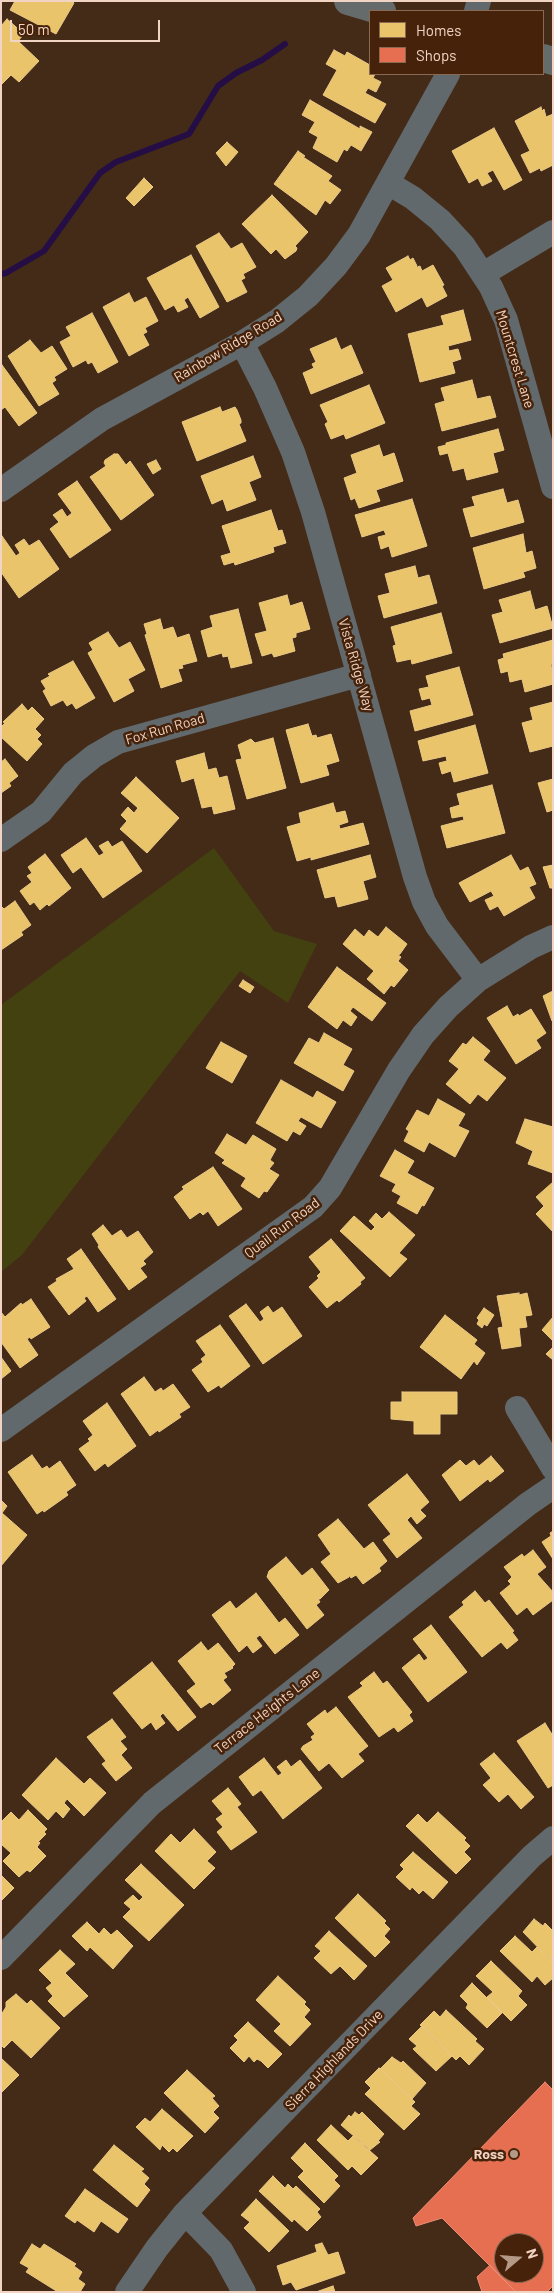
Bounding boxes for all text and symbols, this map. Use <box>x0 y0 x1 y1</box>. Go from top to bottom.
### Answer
scale bar <box>12 10 162 42</box>
legend <box>369 10 544 75</box>
text: 50 m <box>18 20 50 38</box>
text: Homes <box>416 21 461 39</box>
text: Shops <box>416 46 456 64</box>
street label: Rainbow Ridge Road <box>171 308 285 386</box>
street label: Mountcrest Lane <box>492 308 538 410</box>
street label: Vista Ridge Way <box>335 616 377 714</box>
street label: Fox Run Road <box>123 710 207 748</box>
street label: Quail Run Road <box>241 1194 323 1262</box>
street label: Terrace Heights Lane <box>211 1665 323 1757</box>
street label: Sierra Highlands Drive <box>282 2006 386 2114</box>
place label: Ross <box>474 2146 504 2162</box>
marker: Ross <box>508 2148 520 2160</box>
north arrow <box>494 2233 544 2283</box>
text: N <box>523 2246 542 2261</box>

